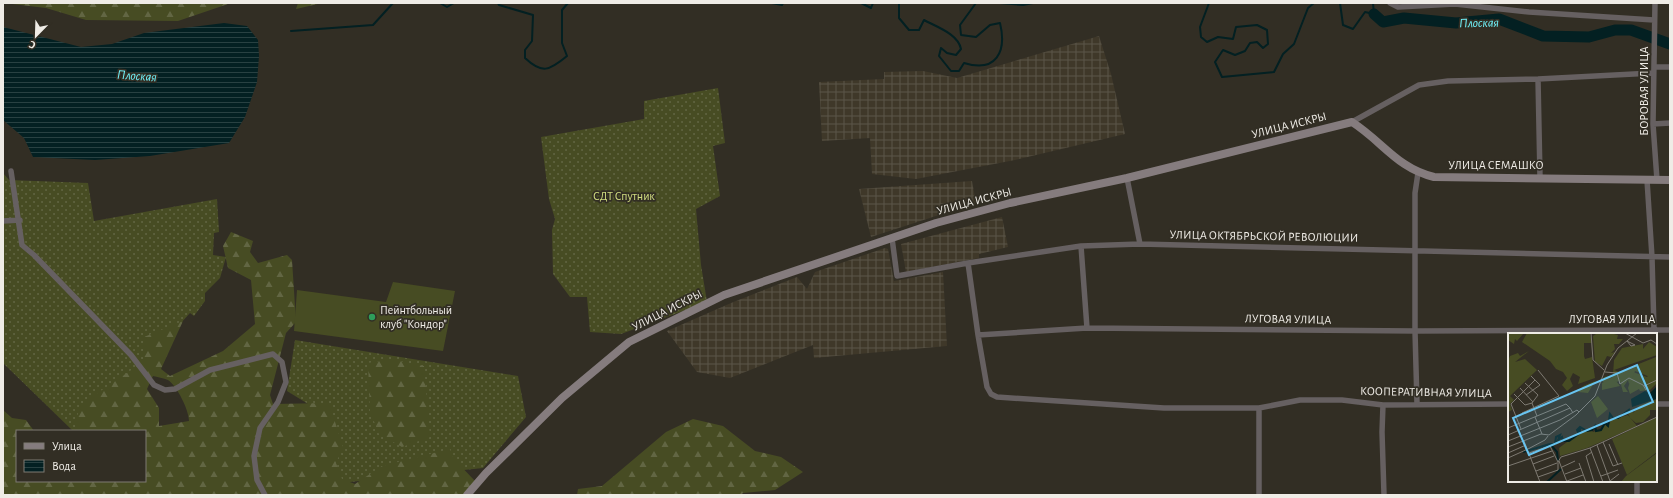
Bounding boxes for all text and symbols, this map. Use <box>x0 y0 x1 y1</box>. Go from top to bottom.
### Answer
north arrow <box>16 16 56 56</box>
water label: Плоская <box>1459 17 1499 30</box>
text: С <box>27 38 37 51</box>
street label: БОРОВАЯ УЛИЦА <box>1638 46 1650 136</box>
water label: Плоская <box>117 69 157 84</box>
street label: УЛИЦА ИСКРЫ <box>1250 110 1328 140</box>
street label: УЛИЦА СЕМАШКО <box>1448 159 1544 171</box>
street label: УЛИЦА ИСКРЫ <box>935 185 1013 217</box>
park label: СДТ Спутник <box>593 190 655 203</box>
street label: УЛИЦА ОКТЯБРЬСКОЙ РЕВОЛЮЦИИ <box>1169 227 1359 244</box>
street label: УЛИЦА ИСКРЫ <box>630 287 704 333</box>
place label: Пейнтбольный клуб "Кондор" <box>380 304 452 331</box>
marker: Пейнтбольный клуб "Кондор" <box>367 312 377 322</box>
street label: ЛУГОВАЯ УЛИЦА <box>1245 312 1331 326</box>
street label: ЛУГОВАЯ УЛИЦА <box>1569 313 1655 325</box>
inset map <box>1508 333 1657 482</box>
street label: КООПЕРАТИВНАЯ УЛИЦА <box>1360 385 1492 399</box>
legend <box>16 430 146 482</box>
text: Улица <box>52 440 82 452</box>
text: Вода <box>52 460 76 472</box>

